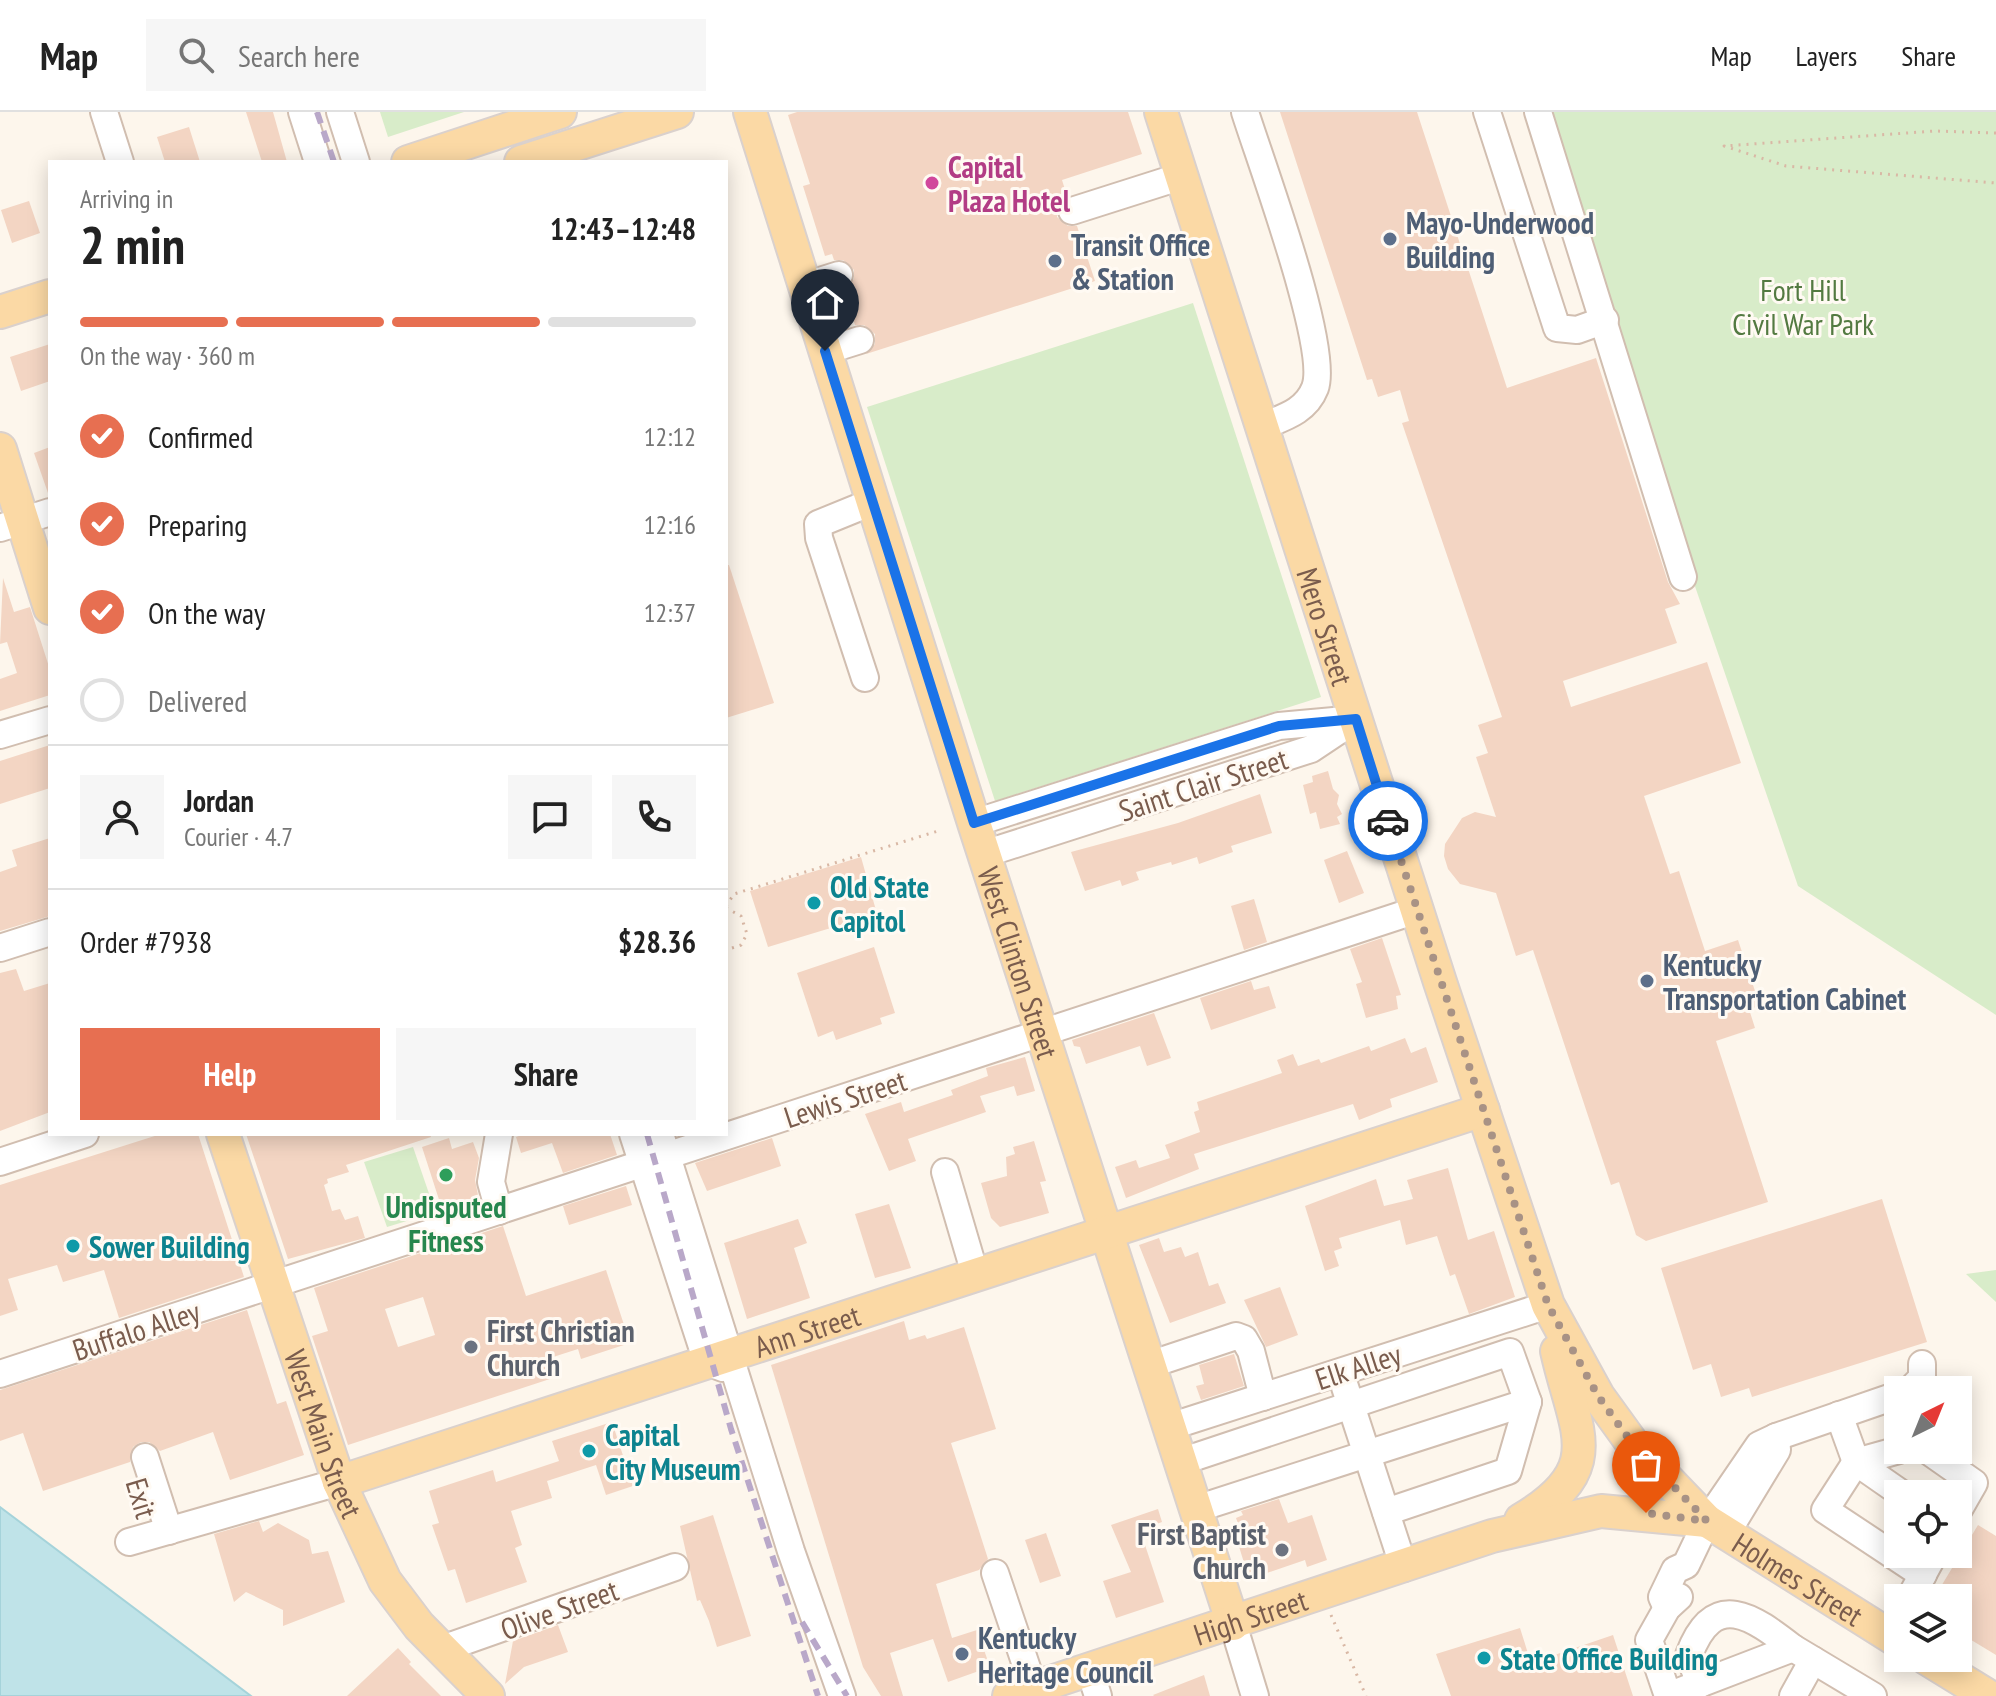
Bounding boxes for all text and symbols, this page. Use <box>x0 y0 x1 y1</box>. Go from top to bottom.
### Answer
search box <box>146 19 706 91</box>
text: Map <box>40 31 98 80</box>
icon: search <box>174 33 218 77</box>
text: Search here <box>238 36 360 75</box>
text: Map <box>1710 37 1752 74</box>
text: Layers <box>1796 37 1857 74</box>
text: Share <box>1901 37 1956 74</box>
place label: Capital Plaza Hotel <box>948 147 1071 220</box>
marker: Capital Plaza Hotel <box>923 174 941 192</box>
text: Arriving in <box>80 182 173 215</box>
place label: Mayo-Underwood Building <box>1406 203 1594 276</box>
text: 12:43–12:48 <box>550 209 696 248</box>
text: 2 min <box>80 211 185 278</box>
place label: Transit Office & Station <box>1071 225 1210 298</box>
marker: Mayo-Underwood Building <box>1381 230 1399 248</box>
marker: Transit Office & Station <box>1046 252 1064 270</box>
pin <box>791 269 859 351</box>
park label: Fort Hill Civil War Park <box>1732 270 1874 343</box>
icon: home <box>803 281 847 325</box>
text: On the way · 360 m <box>80 339 255 372</box>
icon: check <box>80 414 124 458</box>
text: Confirmed <box>148 417 253 456</box>
text: 12:12 <box>644 420 696 453</box>
icon: check <box>80 502 124 546</box>
text: Preparing <box>148 505 247 544</box>
text: 12:16 <box>644 508 696 541</box>
street label: Mero Street <box>1289 563 1363 691</box>
icon: check <box>80 590 124 634</box>
text: On the way <box>148 593 265 632</box>
text: 12:37 <box>644 596 696 629</box>
text: Delivered <box>148 681 247 720</box>
street label: Saint Clair Street <box>1114 738 1293 830</box>
button: person <box>80 775 164 859</box>
button: chat <box>508 775 592 859</box>
button: phone <box>612 775 696 859</box>
text: Jordan <box>184 781 254 820</box>
courier <box>1348 781 1428 861</box>
icon: car <box>1366 799 1410 843</box>
text: Courier · 4.7 <box>184 820 293 853</box>
street label: West Clinton Street <box>970 862 1069 1064</box>
place label: Old State Capitol <box>830 867 929 940</box>
marker: Old State Capitol <box>805 894 823 912</box>
text: Order #7938 <box>80 922 212 961</box>
text: $28.36 <box>618 922 696 961</box>
place label: Kentucky Transportation Cabinet <box>1663 945 1907 1018</box>
marker: Kentucky Transportation Cabinet <box>1638 972 1656 990</box>
button: Help <box>80 1028 380 1120</box>
button: Share <box>396 1028 696 1120</box>
street label: Lewis Street <box>779 1060 912 1136</box>
marker: Undisputed Fitness <box>437 1166 455 1184</box>
place label: Undisputed Fitness <box>385 1187 507 1260</box>
place label: Sower Building <box>89 1227 250 1266</box>
marker: Sower Building <box>64 1237 82 1255</box>
street label: Buffalo Alley <box>67 1291 205 1369</box>
street label: Ann Street <box>749 1294 865 1365</box>
place label: First Christian Church <box>487 1311 635 1384</box>
street label: Elk Alley <box>1310 1334 1406 1398</box>
marker: First Christian Church <box>462 1338 480 1356</box>
street label: West Main Street <box>277 1344 373 1524</box>
north arrow <box>1884 1376 1972 1464</box>
map controls <box>1884 1376 1972 1672</box>
place label: Capital City Museum <box>605 1415 741 1488</box>
pin <box>1612 1431 1680 1513</box>
marker: Capital City Museum <box>580 1442 598 1460</box>
icon: bag <box>1624 1443 1668 1487</box>
street label: Exit <box>118 1473 167 1524</box>
button: locate <box>1884 1480 1972 1568</box>
place label: First Baptist Church <box>1137 1514 1266 1587</box>
street label: Holmes Street <box>1726 1523 1871 1634</box>
marker: First Baptist Church <box>1273 1541 1291 1559</box>
street label: Olive Street <box>495 1569 624 1648</box>
street label: High Street <box>1188 1579 1313 1653</box>
button: layers <box>1884 1584 1972 1672</box>
place label: Kentucky Heritage Council <box>978 1618 1154 1691</box>
place label: State Office Building <box>1500 1639 1718 1678</box>
marker: Kentucky Heritage Council <box>953 1645 971 1663</box>
marker: State Office Building <box>1475 1649 1493 1667</box>

